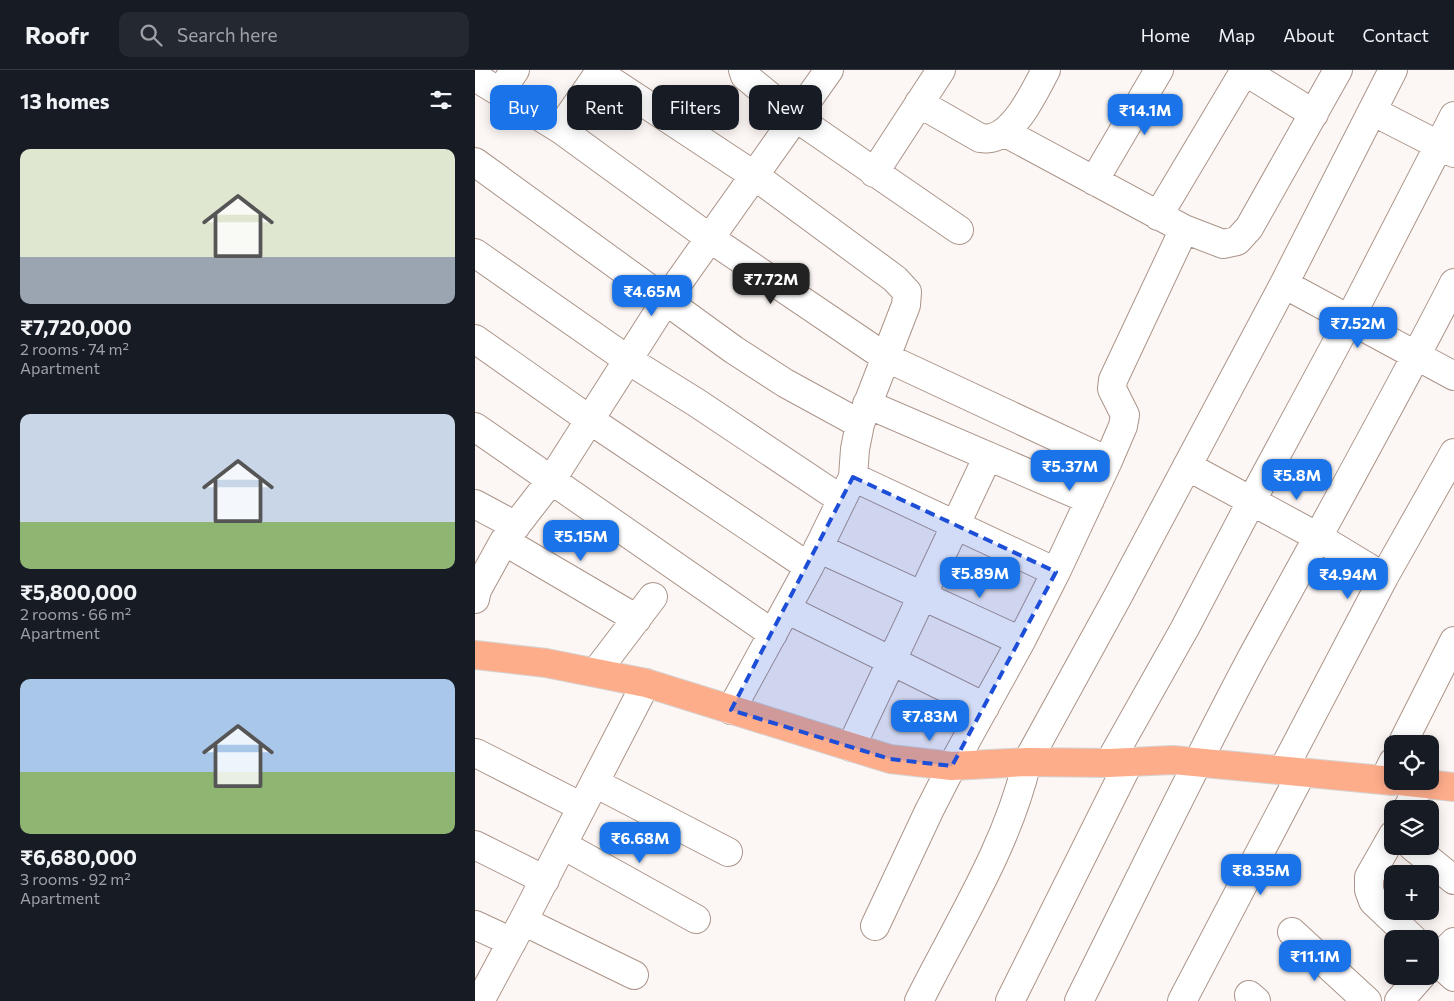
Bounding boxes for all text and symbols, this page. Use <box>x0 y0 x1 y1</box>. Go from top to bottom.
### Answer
search box <box>119 12 469 57</box>
text: Roofr <box>25 20 89 49</box>
icon: search <box>137 21 165 49</box>
text: Search here <box>177 23 278 46</box>
text: Home <box>1141 24 1190 46</box>
text: Map <box>1218 24 1255 46</box>
text: About <box>1283 24 1335 46</box>
text: Contact <box>1363 24 1429 46</box>
chip: Buy <box>490 85 557 130</box>
chip: Rent <box>567 85 642 130</box>
chip: Filters <box>652 85 739 130</box>
chip: New <box>749 85 822 130</box>
icon: filters <box>427 86 455 114</box>
text: 13 homes <box>20 88 110 113</box>
pin: ₹14.1M <box>1104 93 1186 136</box>
text: ₹14.1M <box>1119 100 1171 119</box>
icon: home <box>193 181 283 271</box>
pin: ₹7.72M <box>730 262 812 305</box>
text: ₹7.72M <box>744 269 798 288</box>
pin: ₹4.65M <box>611 274 693 317</box>
text: ₹4.65M <box>623 281 681 300</box>
pin: ₹7.52M <box>1317 306 1399 349</box>
text: ₹7.52M <box>1330 313 1386 332</box>
text: ₹7,720,000 <box>20 314 132 339</box>
text: 2 rooms · 74 m² <box>20 339 129 358</box>
text: Apartment <box>20 358 100 377</box>
icon: home <box>193 446 283 536</box>
pin: ₹5.37M <box>1029 450 1111 492</box>
text: ₹5.37M <box>1042 456 1098 475</box>
pin: ₹5.8M <box>1262 458 1332 501</box>
text: ₹5.8M <box>1273 465 1321 484</box>
pin: ₹5.15M <box>540 520 622 562</box>
text: ₹5.15M <box>554 526 608 545</box>
pin: ₹5.89M <box>939 556 1021 599</box>
pin: ₹4.94M <box>1307 558 1389 600</box>
text: ₹5.89M <box>951 563 1009 582</box>
text: ₹4.94M <box>1319 564 1377 583</box>
text: ₹5,800,000 <box>20 579 137 604</box>
text: 2 rooms · 66 m² <box>20 604 131 623</box>
text: Apartment <box>20 623 100 642</box>
pin: ₹7.83M <box>889 700 971 742</box>
text: ₹7.83M <box>902 706 958 725</box>
icon: home <box>193 711 283 801</box>
map controls <box>1384 735 1439 985</box>
button: locate <box>1384 735 1439 790</box>
button: layers <box>1384 800 1439 855</box>
pin: ₹6.68M <box>599 822 681 864</box>
text: ₹6.68M <box>611 828 669 847</box>
text: ₹6,680,000 <box>20 844 137 869</box>
pin: ₹8.35M <box>1220 854 1302 896</box>
text: ₹8.35M <box>1232 860 1290 879</box>
button: + <box>1384 865 1439 920</box>
text: 3 rooms · 92 m² <box>20 869 131 888</box>
text: Apartment <box>20 888 100 907</box>
button: − <box>1384 930 1439 985</box>
pin: ₹11.1M <box>1274 940 1356 982</box>
text: ₹11.1M <box>1290 946 1340 965</box>

